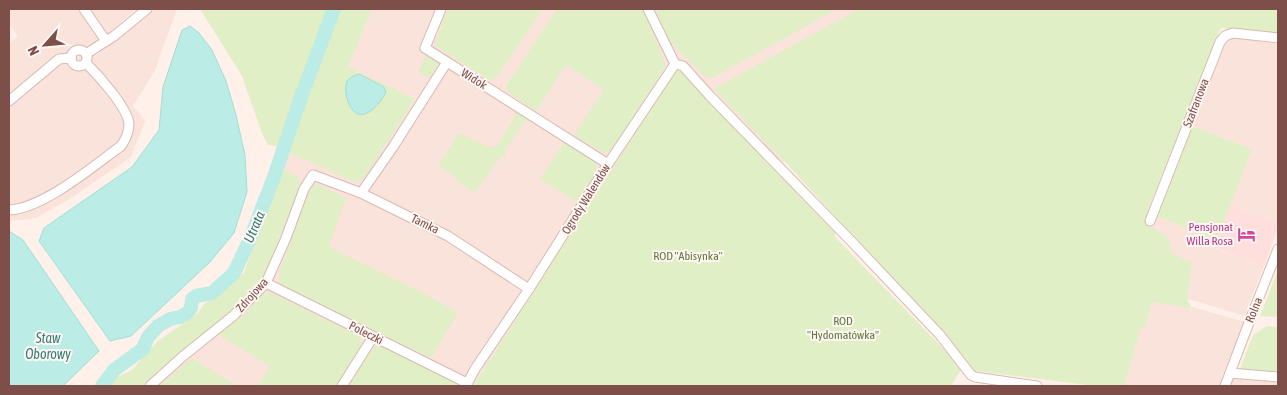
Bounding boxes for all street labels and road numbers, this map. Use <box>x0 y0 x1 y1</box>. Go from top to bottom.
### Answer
street label: Widok <box>458 66 490 93</box>
street label: Szafranowa <box>1180 77 1212 129</box>
street label: Ogrody Walendów <box>559 161 613 237</box>
street label: Tamka <box>409 211 441 237</box>
street label: Zdrojowa <box>233 275 271 315</box>
street label: Rolna <box>1243 295 1265 325</box>
street label: Poleczki <box>347 319 385 347</box>

